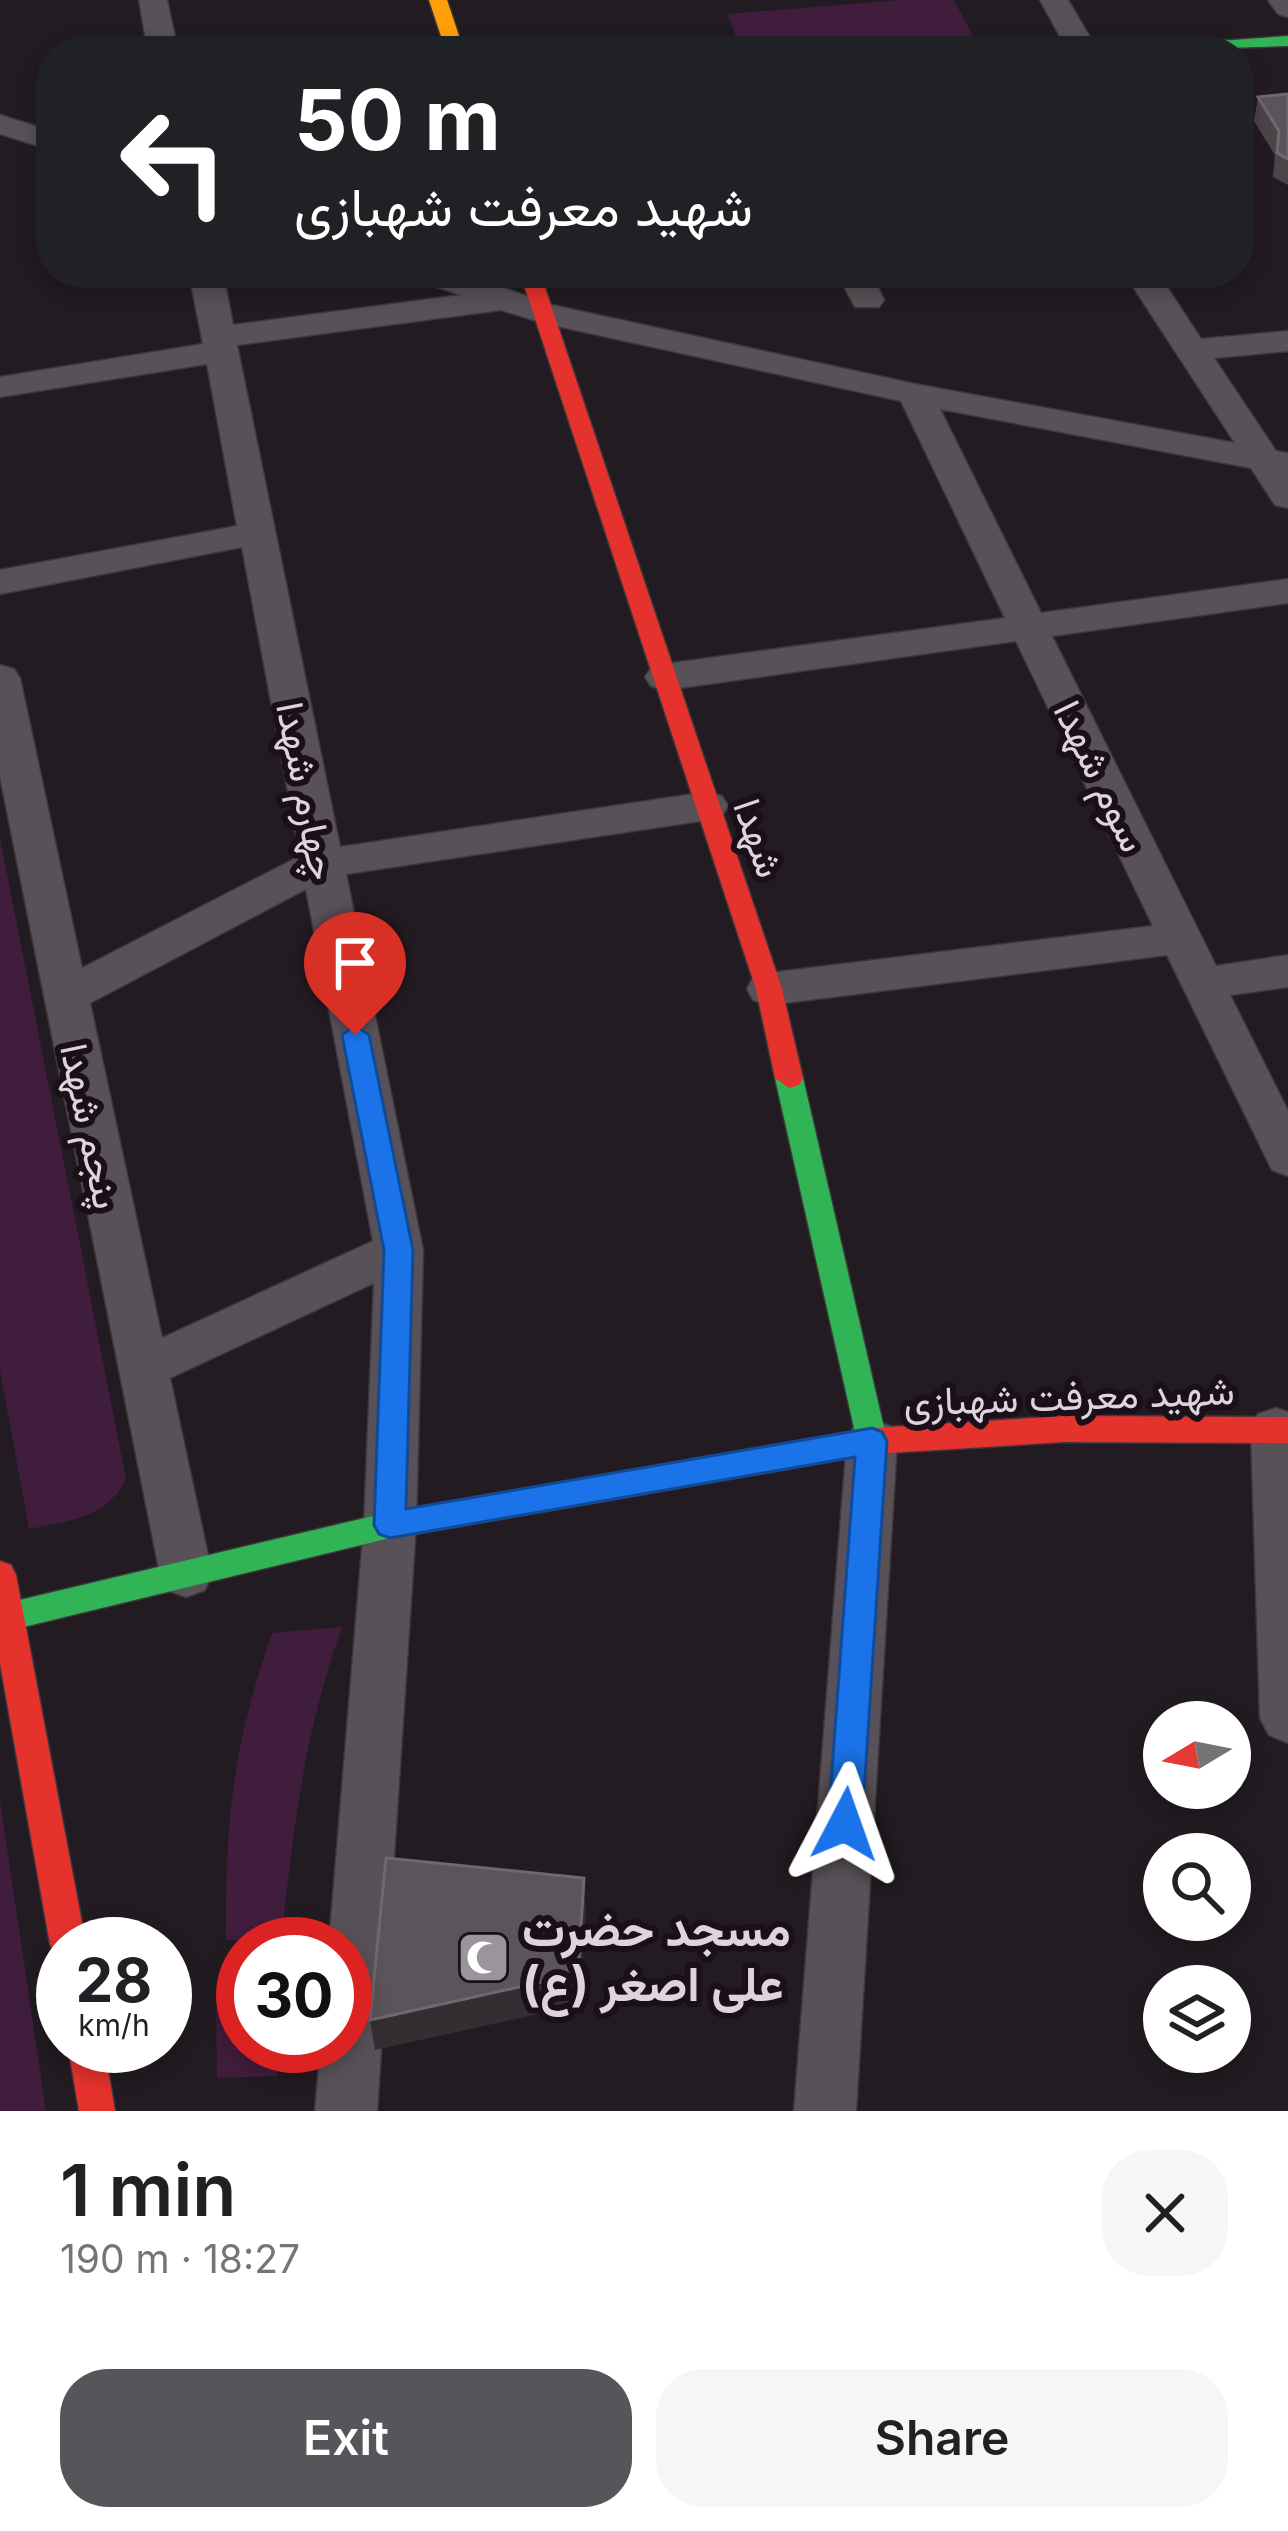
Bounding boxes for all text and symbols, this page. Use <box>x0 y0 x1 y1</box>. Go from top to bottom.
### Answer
text: 50 m <box>294 69 501 170</box>
icon: left <box>96 84 252 240</box>
text: شهید معرفت شهبازی <box>294 174 753 239</box>
street label: سوم شهدا <box>1042 693 1158 860</box>
street label: چهارم شهدا <box>263 698 348 885</box>
street label: شهدا <box>722 792 795 884</box>
pin <box>304 912 406 1035</box>
icon: arrive <box>322 930 388 996</box>
street label: پنجم شهدا <box>47 1039 132 1214</box>
street label: شهید معرفت شهبازی <box>903 1366 1235 1427</box>
north arrow <box>1143 1701 1251 1809</box>
map controls <box>1143 1701 1251 2073</box>
position arrow <box>782 1761 908 1887</box>
button: search <box>1143 1833 1251 1941</box>
place label: مسجد حضرت علی اصغر (ع) <box>522 1899 791 2017</box>
speed limit sign: 30 <box>216 1917 372 2073</box>
mosque icon: مسجد حضرت علی اصغر (ع) <box>455 1929 511 1985</box>
text: 28 <box>76 1944 152 2016</box>
button: layers <box>1143 1965 1251 2073</box>
text: km/h <box>78 2007 150 2043</box>
text: 1 min <box>60 2146 236 2233</box>
button: close <box>1102 2150 1228 2276</box>
text: 190 m · 18:27 <box>60 2235 300 2282</box>
button: Exit <box>60 2369 632 2507</box>
button: Share <box>656 2369 1228 2507</box>

